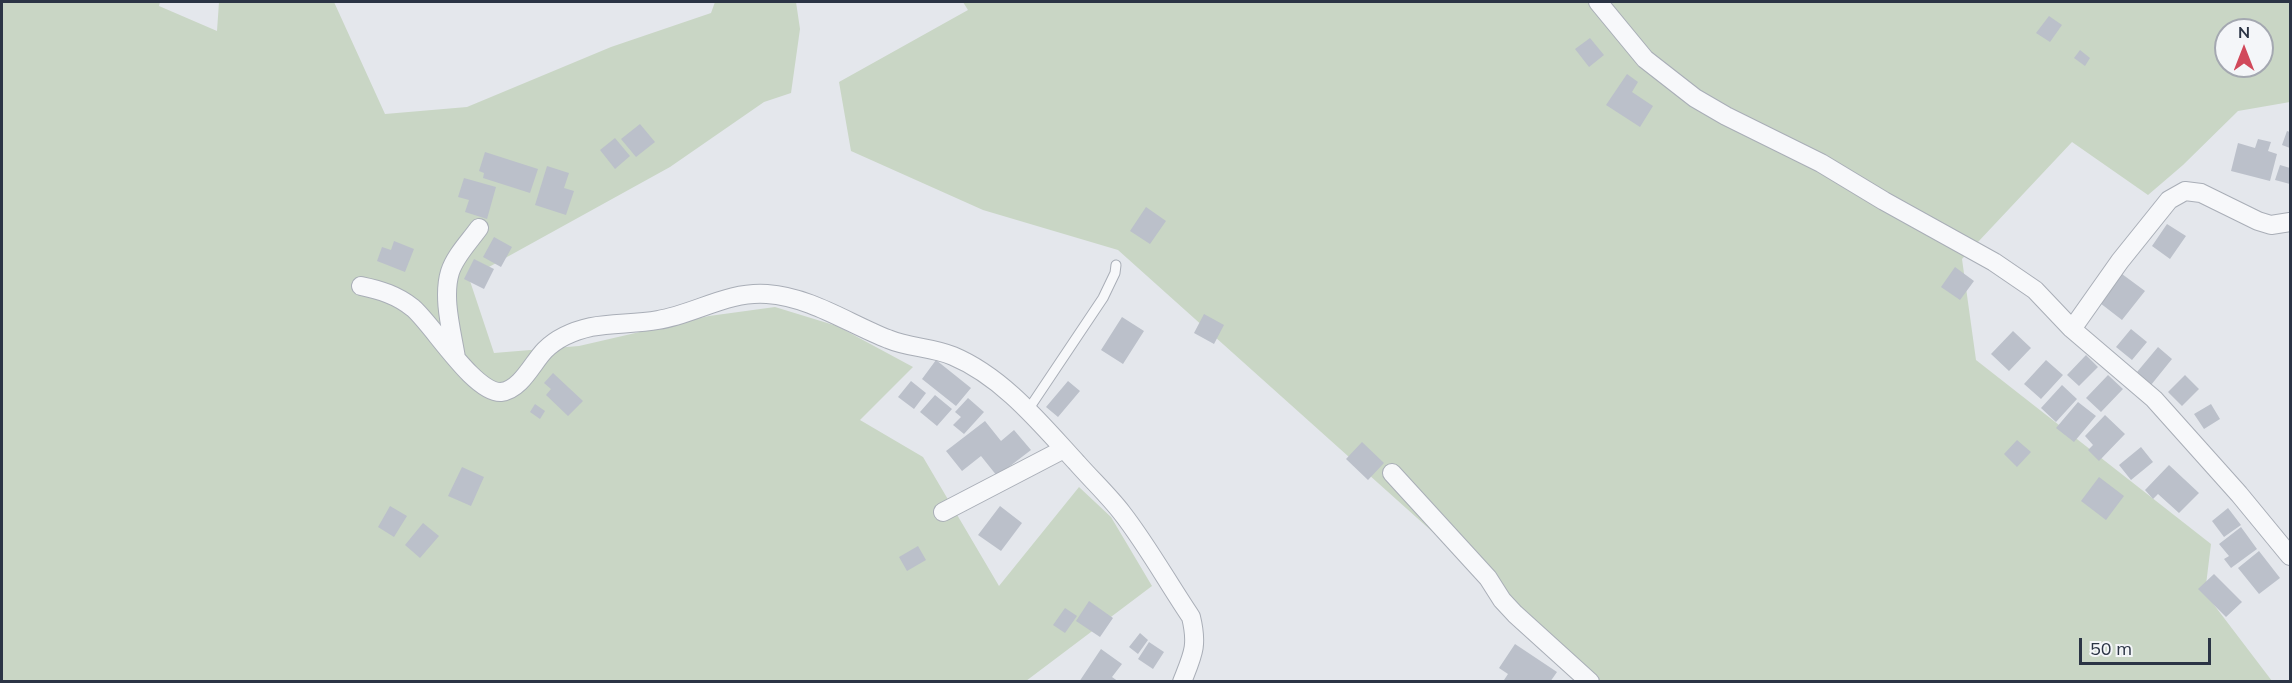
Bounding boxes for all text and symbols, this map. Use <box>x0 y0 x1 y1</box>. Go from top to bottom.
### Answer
north arrow <box>2214 18 2274 78</box>
text: N <box>2238 22 2250 42</box>
scale bar <box>2082 626 2214 664</box>
text: 50 m <box>2090 637 2132 660</box>

